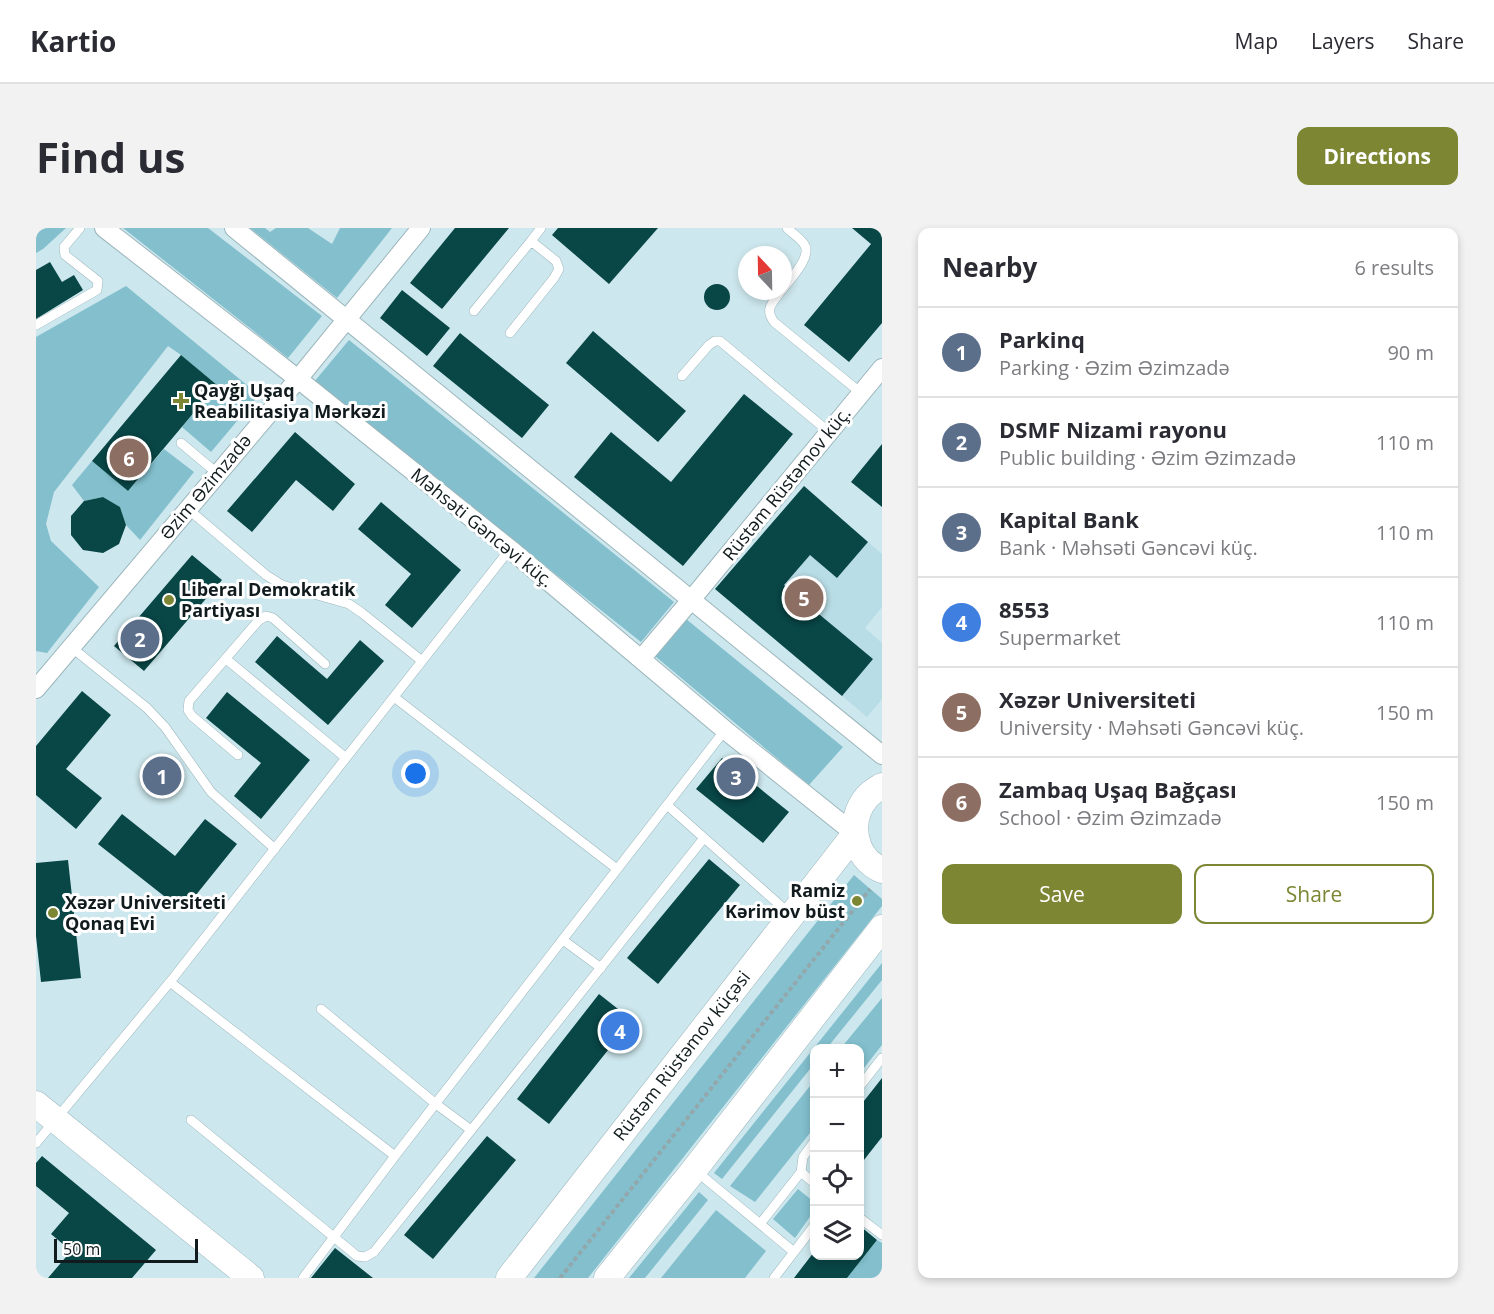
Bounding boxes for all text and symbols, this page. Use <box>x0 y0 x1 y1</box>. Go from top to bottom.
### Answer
text: Kartio <box>30 22 116 60</box>
text: Map <box>1235 27 1278 55</box>
text: Layers <box>1311 27 1375 55</box>
text: Share <box>1408 27 1464 55</box>
button: Directions <box>1297 127 1458 185</box>
text: Find us <box>36 128 185 185</box>
north arrow <box>738 246 792 300</box>
text: Nearby <box>942 249 1037 285</box>
text: 6 results <box>1354 254 1434 281</box>
text: Parkinq <box>999 324 1085 354</box>
text: 1 <box>956 339 967 366</box>
text: 90 m <box>1387 339 1434 366</box>
text: Parking · Əzim Əzimzadə <box>999 354 1230 381</box>
place label: Qayğı Uşaq Reabilitasiya Mərkəzi <box>194 378 386 423</box>
marker: Qayğı Uşaq Reabilitasiya Mərkəzi <box>172 392 190 410</box>
street label: Rüstəm Rüstəmov küç. <box>717 402 856 565</box>
text: DSMF Nizami rayonu <box>999 414 1227 444</box>
street label: Əzim Əzimzadə <box>154 429 256 544</box>
text: 2 <box>956 429 967 456</box>
text: 110 m <box>1376 429 1434 456</box>
pin: 6 <box>110 436 148 480</box>
text: Public building · Əzim Əzimzadə <box>999 444 1296 471</box>
street label: Məhsəti Gəncəvi küç. <box>406 462 559 592</box>
text: Kapital Bank <box>999 504 1139 534</box>
text: 3 <box>956 519 967 546</box>
text: 110 m <box>1376 519 1434 546</box>
text: Bank · Məhsəti Gəncəvi küç. <box>999 534 1258 561</box>
pin: 5 <box>784 576 824 620</box>
place label: Liberal Demokratik Partiyası <box>181 577 356 622</box>
marker: Liberal Demokratik Partiyası <box>162 593 176 607</box>
text: 8553 <box>999 594 1049 624</box>
text: 4 <box>956 609 967 636</box>
text: 110 m <box>1376 609 1434 636</box>
pin: 2 <box>120 616 160 662</box>
text: Supermarket <box>999 624 1121 651</box>
text: Xəzər Universiteti <box>999 684 1196 714</box>
text: 5 <box>956 699 967 726</box>
text: 150 m <box>1376 699 1434 726</box>
text: University · Məhsəti Gəncəvi küç. <box>999 714 1304 741</box>
pin: 1 <box>142 754 182 798</box>
pin: 3 <box>716 754 756 800</box>
your location <box>401 759 430 788</box>
text: Zambaq Uşaq Bağçası <box>999 774 1237 804</box>
text: 6 <box>956 789 967 816</box>
text: 150 m <box>1376 789 1434 816</box>
text: School · Əzim Əzimzadə <box>999 804 1222 831</box>
button: Save <box>942 864 1182 924</box>
button: Share <box>1194 864 1434 924</box>
place label: Ramiz Kərimov büst <box>725 878 845 923</box>
place label: Xəzər Universiteti Qonaq Evi <box>65 890 226 935</box>
marker: Ramiz Kərimov büst <box>850 894 864 908</box>
marker: Xəzər Universiteti Qonaq Evi <box>46 906 60 920</box>
street label: Rüstəm Rüstəmov küçəsi <box>607 966 755 1145</box>
pin: 4 <box>600 1008 640 1054</box>
map controls <box>810 1044 864 1260</box>
button: + <box>810 1044 864 1098</box>
button: − <box>810 1098 864 1152</box>
button: locate <box>810 1152 864 1206</box>
button: layers <box>810 1206 864 1260</box>
scale bar <box>54 1236 198 1264</box>
text: 50 m <box>63 1238 100 1260</box>

